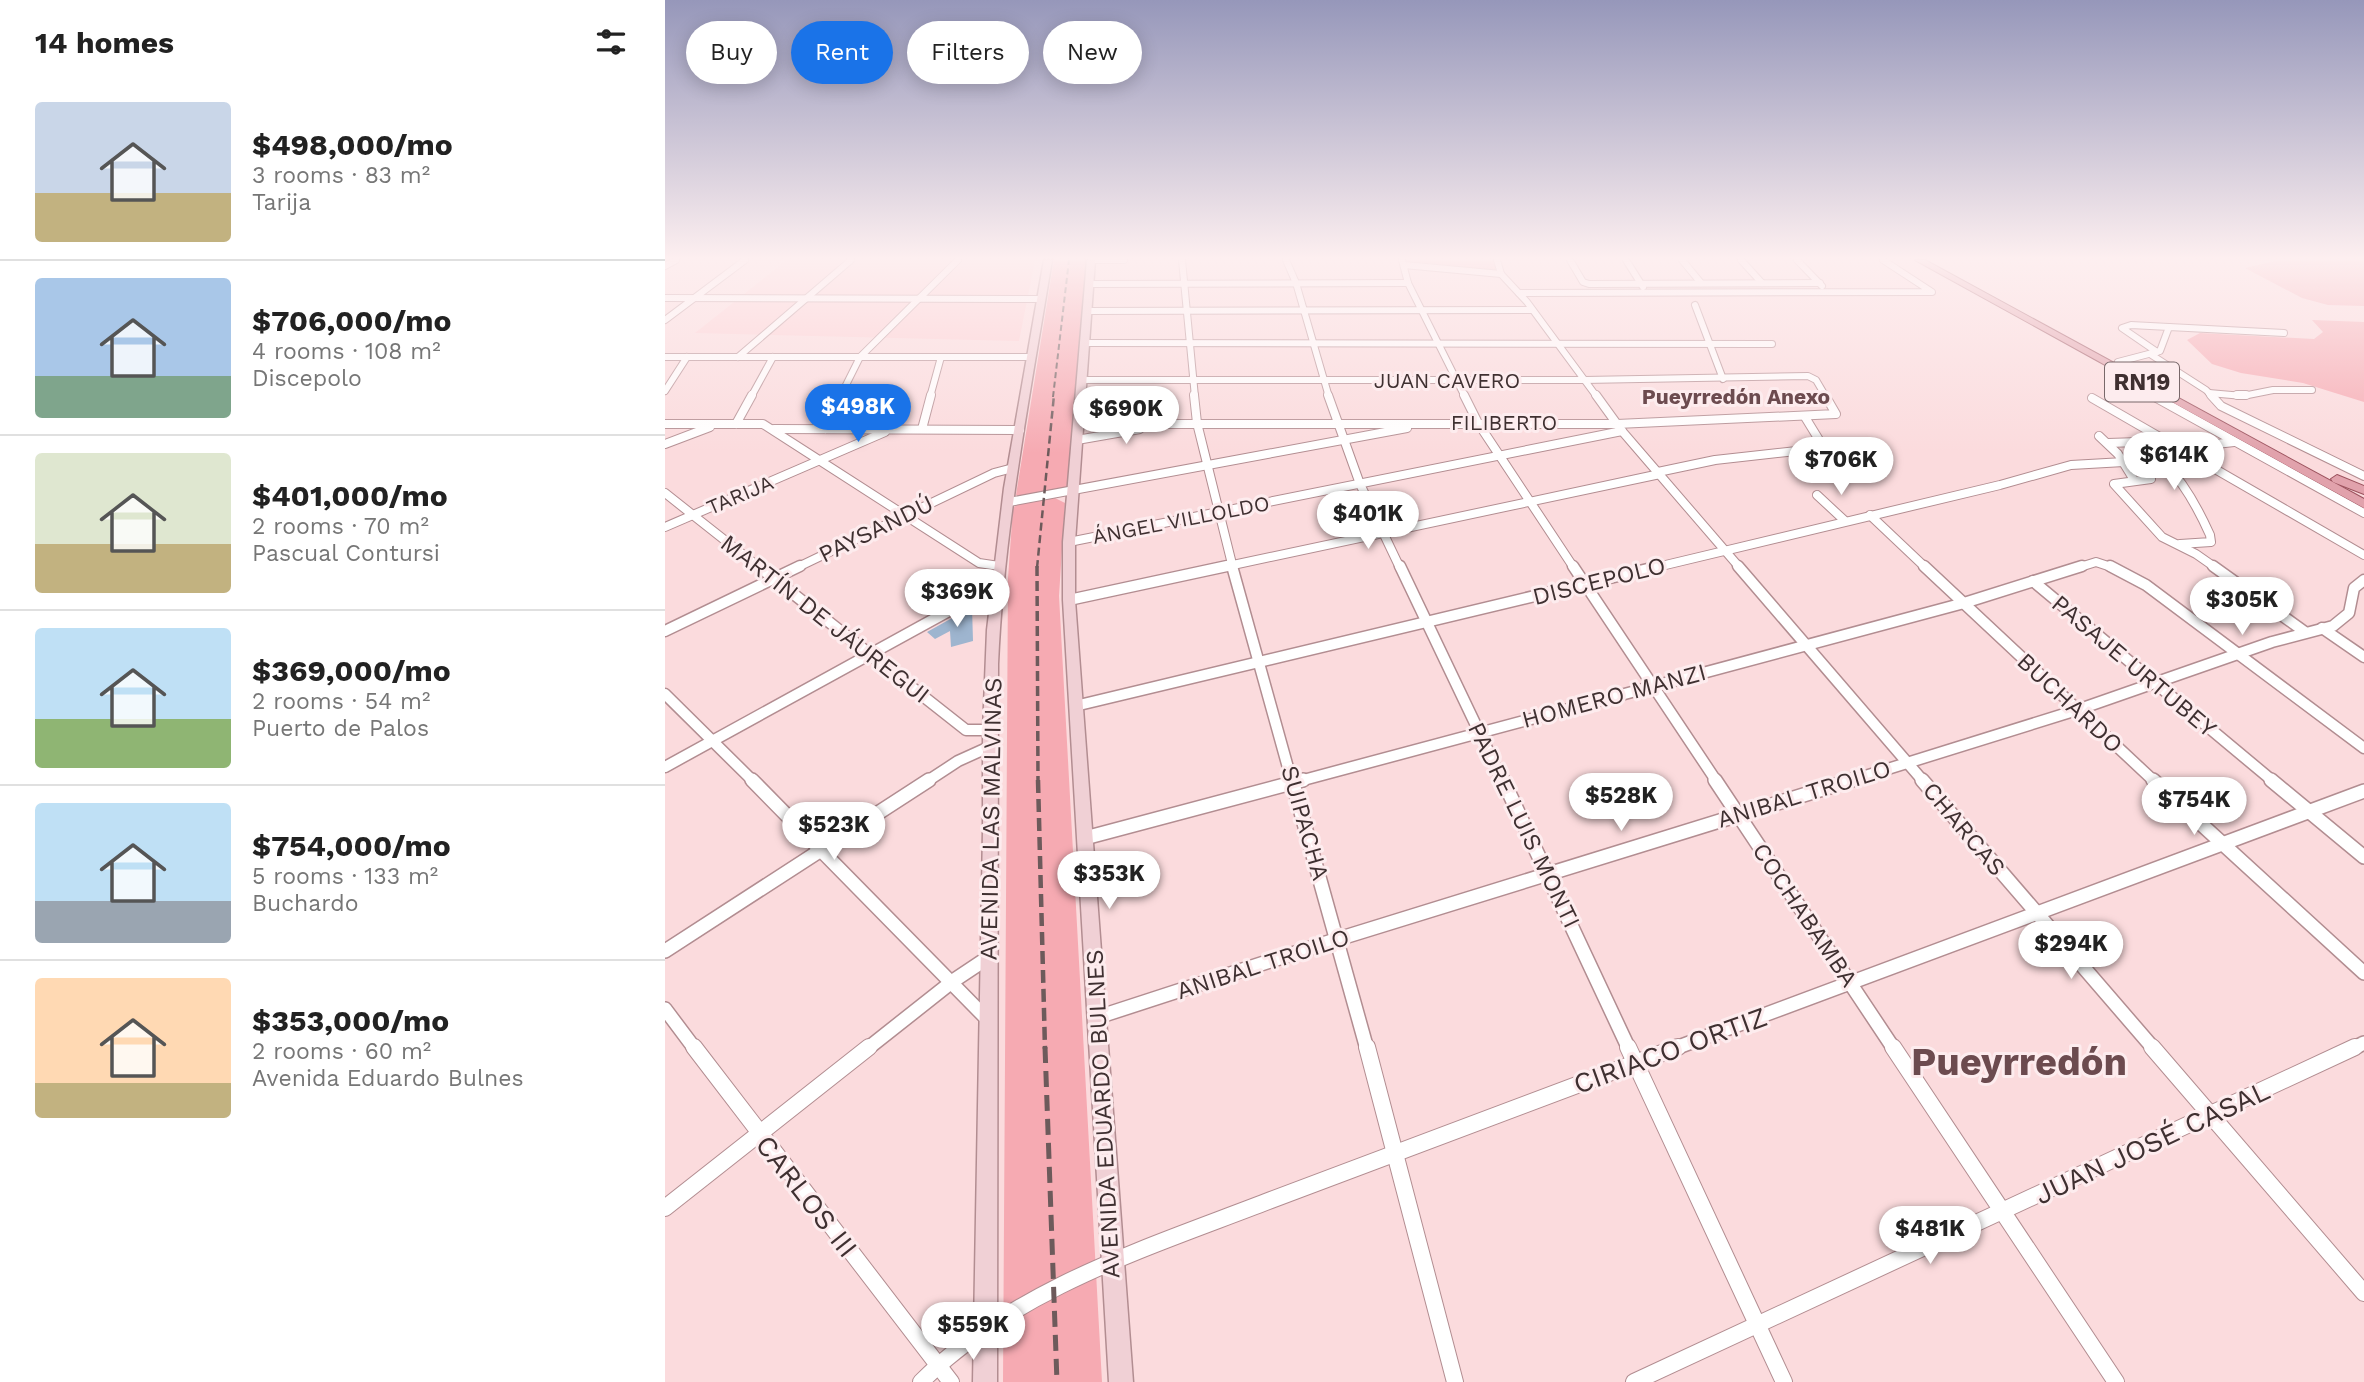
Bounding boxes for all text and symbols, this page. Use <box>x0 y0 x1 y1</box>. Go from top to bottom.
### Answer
chip: Buy <box>686 21 777 84</box>
chip: Rent <box>791 21 893 84</box>
chip: Filters <box>907 21 1029 84</box>
chip: New <box>1043 21 1142 84</box>
icon: filters <box>592 23 630 61</box>
text: 14 homes <box>35 25 174 60</box>
text: $498,000/mo <box>252 127 453 162</box>
icon: home <box>91 130 175 214</box>
text: 3 rooms · 83 m² <box>252 162 430 189</box>
text: Tarija <box>252 189 311 216</box>
text: $706,000/mo <box>252 303 451 338</box>
icon: home <box>91 306 175 390</box>
text: 4 rooms · 108 m² <box>252 338 441 365</box>
road number: RN19 <box>2105 362 2179 402</box>
text: Discepolo <box>252 365 362 392</box>
street label: JUAN CAVERO <box>1374 368 1520 393</box>
pin: $498K <box>809 384 907 444</box>
district label: Pueyrredón Anexo <box>1642 384 1830 409</box>
pin: $690K <box>1077 386 1175 446</box>
text: $498K <box>821 393 895 420</box>
text: $690K <box>1089 395 1163 422</box>
street label: FILIBERTO <box>1451 410 1557 435</box>
pin: $614K <box>2125 433 2223 492</box>
pin: $706K <box>1792 438 1890 497</box>
text: $614K <box>2139 441 2209 468</box>
text: $706K <box>1804 446 1878 473</box>
street label: TARIJA <box>703 469 777 520</box>
text: $401,000/mo <box>252 478 448 513</box>
icon: home <box>91 481 175 565</box>
street label: PAYSANDÚ <box>814 489 938 569</box>
street label: ÁNGEL VILLOLDO <box>1090 490 1272 549</box>
pin: $401K <box>1319 491 1417 551</box>
text: $401K <box>1333 500 1403 527</box>
text: 2 rooms · 70 m² <box>252 513 429 540</box>
street label: MARTÍN DE JÁUREGUI <box>715 529 935 709</box>
text: Pascual Contursi <box>252 540 440 567</box>
street label: DISCEPOLO <box>1530 551 1668 611</box>
pin: $369K <box>908 570 1006 629</box>
text: $369K <box>921 578 993 605</box>
pin: $305K <box>2193 578 2291 637</box>
text: $305K <box>2206 586 2278 613</box>
street label: PASAJE URTUBEY <box>2046 589 2222 743</box>
street label: BUCHARDO <box>2012 647 2128 759</box>
text: $369,000/mo <box>252 653 451 688</box>
icon: home <box>91 656 175 740</box>
street label: HOMERO MANZI <box>1519 658 1709 734</box>
street label: AVENIDA LAS MALVINAS <box>975 677 1007 961</box>
text: 2 rooms · 54 m² <box>252 688 430 715</box>
text: Puerto de Palos <box>252 715 429 742</box>
street label: PADRE LUIS MONTI <box>1462 718 1586 932</box>
street label: ANIBAL TROILO <box>1714 754 1894 834</box>
street label: SUIPACHA <box>1275 762 1335 884</box>
pin: $528K <box>1572 774 1670 833</box>
street label: CHARCAS <box>1917 777 2011 881</box>
pin: $754K <box>2145 778 2243 837</box>
text: $528K <box>1585 782 1657 809</box>
text: $754K <box>2158 786 2230 813</box>
pin: $523K <box>785 802 883 862</box>
text: $523K <box>798 811 870 838</box>
text: $754,000/mo <box>252 828 451 863</box>
icon: home <box>91 831 175 915</box>
street label: COCHABAMBA <box>1747 838 1863 992</box>
pin: $353K <box>1060 852 1158 911</box>
text: $353K <box>1073 860 1145 887</box>
text: 5 rooms · 133 m² <box>252 863 438 890</box>
text: Buchardo <box>252 890 359 917</box>
pin: $294K <box>2022 922 2120 981</box>
street label: ANIBAL TROILO <box>1173 923 1353 1005</box>
text: $294K <box>2034 930 2108 957</box>
street label: AVENIDA EDUARDO BULNES <box>1080 949 1126 1279</box>
street label: CIRIACO ORTIZ <box>1569 1000 1772 1101</box>
text: $353,000/mo <box>252 1003 449 1038</box>
icon: home <box>91 1006 175 1090</box>
text: 2 rooms · 60 m² <box>252 1038 431 1065</box>
district label: Pueyrredón <box>1911 1040 2127 1084</box>
text: Avenida Eduardo Bulnes <box>252 1065 524 1092</box>
street label: JUAN JOSÉ CASAL <box>2029 1074 2275 1211</box>
street label: CARLOS III <box>749 1129 864 1264</box>
pin: $481K <box>1881 1206 1979 1266</box>
text: $481K <box>1895 1215 1965 1242</box>
pin: $559K <box>924 1302 1022 1362</box>
text: $559K <box>937 1311 1009 1338</box>

